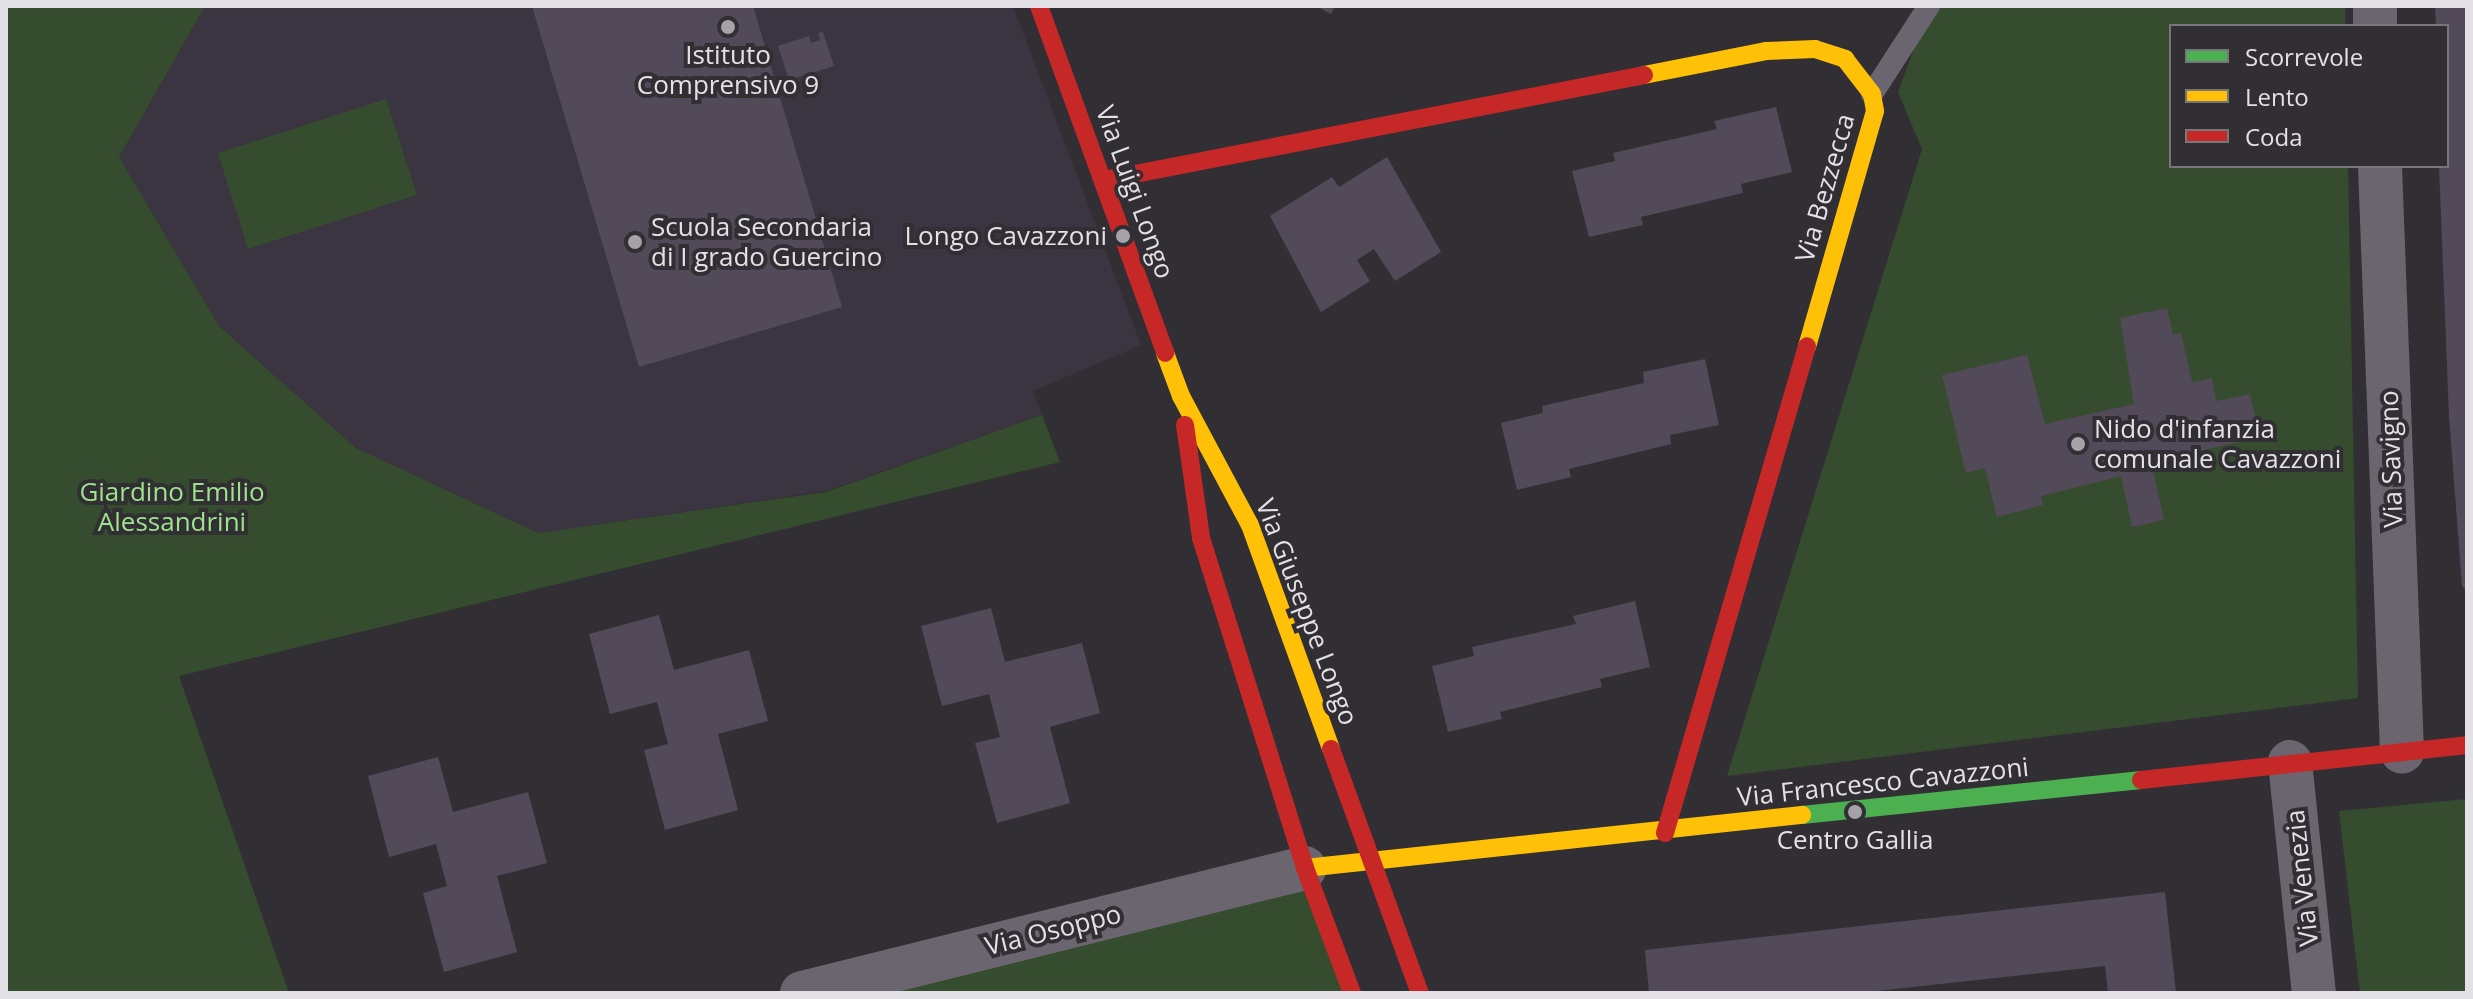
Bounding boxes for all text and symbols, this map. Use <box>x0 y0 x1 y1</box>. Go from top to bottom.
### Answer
marker: Istituto Comprensivo 9 <box>719 18 737 36</box>
legend <box>2169 24 2449 168</box>
place label: Istituto Comprensivo 9 <box>637 39 819 100</box>
text: Scorrevole <box>2245 40 2363 73</box>
text: Lento <box>2245 80 2309 113</box>
street label: Via Luigi Longo <box>1089 101 1181 283</box>
street label: Via Bezzecca <box>1789 110 1861 266</box>
text: Coda <box>2245 120 2303 153</box>
place label: Scuola Secondaria di I grado Guercino <box>651 211 882 272</box>
place label: Longo Cavazzoni <box>905 220 1107 252</box>
marker: Longo Cavazzoni <box>1114 227 1132 245</box>
marker: Scuola Secondaria di I grado Guercino <box>626 233 644 251</box>
street label: Via Savigno <box>2373 390 2409 528</box>
place label: Nido d'infanzia comunale Cavazzoni <box>2094 413 2341 474</box>
marker: Nido d'infanzia comunale Cavazzoni <box>2069 435 2087 453</box>
park label: Giardino Emilio Alessandrini <box>79 476 265 538</box>
street label: Via Giuseppe Longo <box>1249 494 1365 730</box>
street label: Via Francesco Cavazzoni <box>1736 751 2030 813</box>
marker: Centro Gallia <box>1846 803 1864 821</box>
street label: Via Venezia <box>2279 808 2325 948</box>
place label: Centro Gallia <box>1777 824 1933 856</box>
street label: Via Osoppo <box>982 898 1124 962</box>

